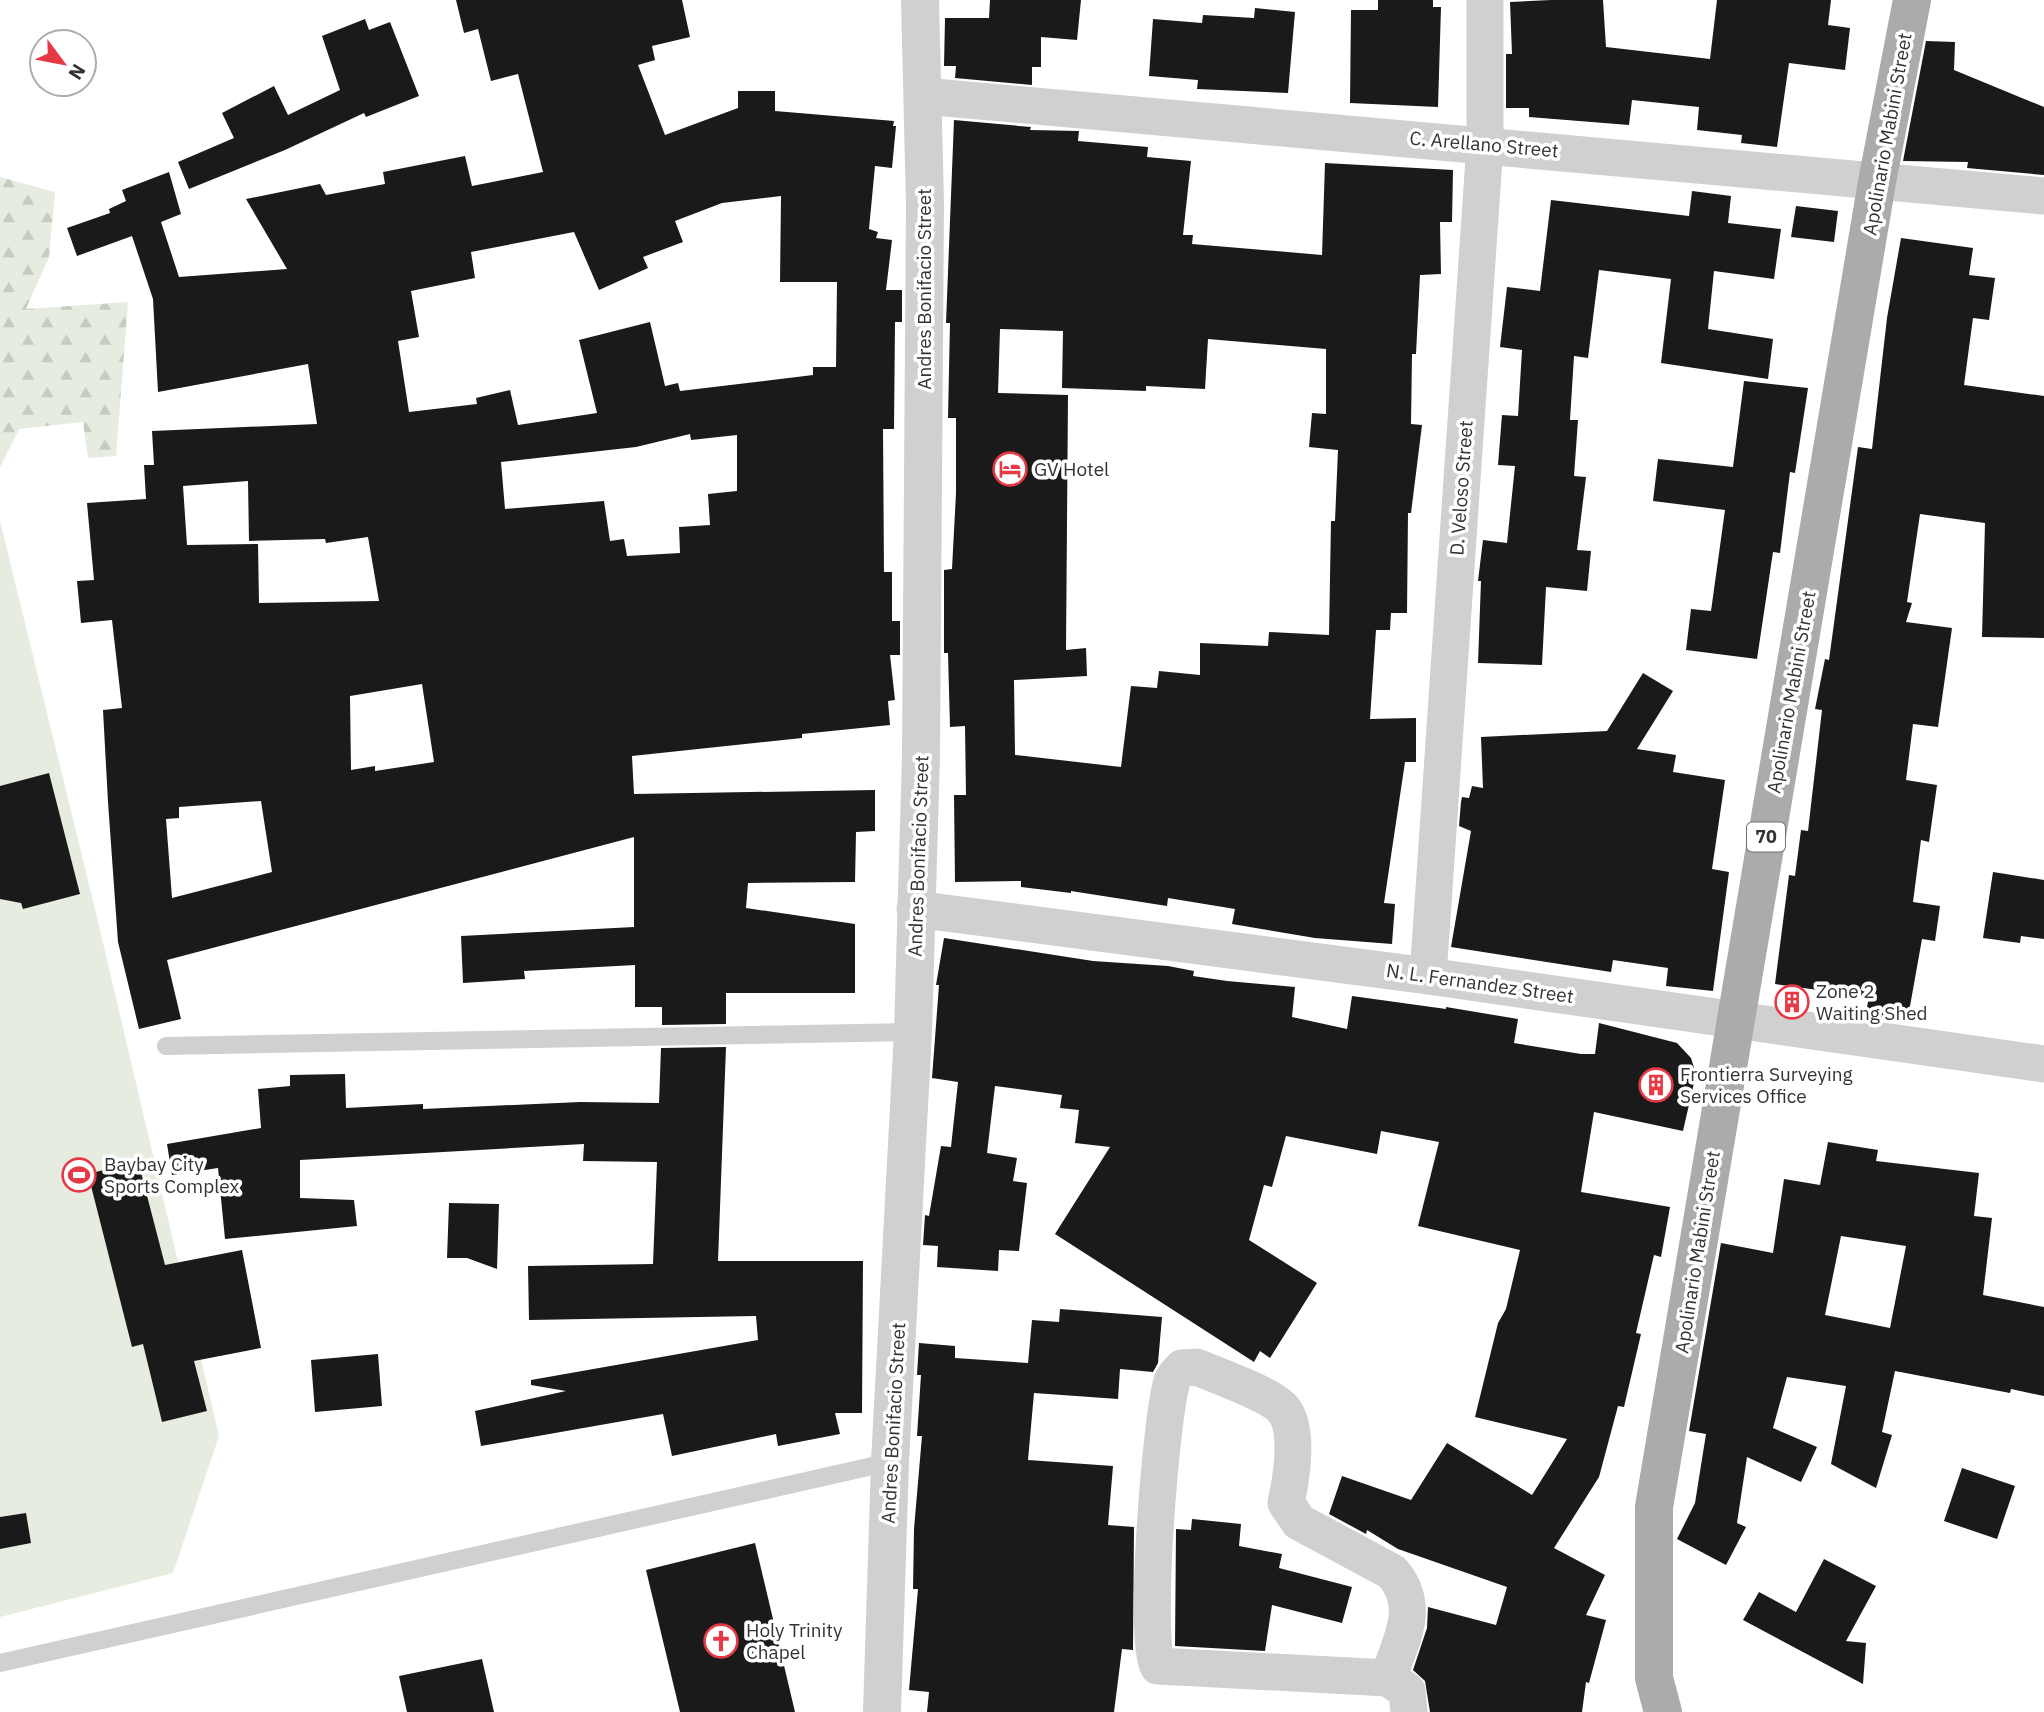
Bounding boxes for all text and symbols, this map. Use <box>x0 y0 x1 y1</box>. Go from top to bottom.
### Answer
north arrow <box>28 28 98 98</box>
street label: Apolinario Mabini Street <box>1857 31 1917 237</box>
text: N <box>64 60 91 84</box>
street label: C. Arellano Street <box>1409 126 1559 162</box>
street label: Andres Bonifacio Street <box>912 188 936 390</box>
street label: D. Veloso Street <box>1444 420 1478 556</box>
hotel icon: GV Hotel <box>991 450 1029 488</box>
place label: GV Hotel <box>1034 457 1109 481</box>
street label: Apolinario Mabini Street <box>1761 589 1821 795</box>
street label: Andres Bonifacio Street <box>902 755 934 957</box>
road number: 70 <box>1747 822 1785 852</box>
street label: N. L. Fernandez Street <box>1385 958 1575 1008</box>
place label: Zone 2 Waiting Shed <box>1816 979 1928 1025</box>
building icon: Zone 2 Waiting Shed <box>1773 983 1811 1021</box>
place label: Frontierra Surveying Services Office <box>1680 1062 1852 1108</box>
building icon: Frontierra Surveying Services Office <box>1637 1066 1675 1104</box>
street label: Apolinario Mabini Street <box>1669 1149 1725 1355</box>
place label: Baybay City Sports Complex <box>104 1152 240 1198</box>
sports icon: Baybay City Sports Complex <box>60 1156 98 1194</box>
street label: Andres Bonifacio Street <box>876 1322 910 1524</box>
place label: Holy Trinity Chapel <box>746 1618 843 1664</box>
church icon: Holy Trinity Chapel <box>702 1622 740 1660</box>

